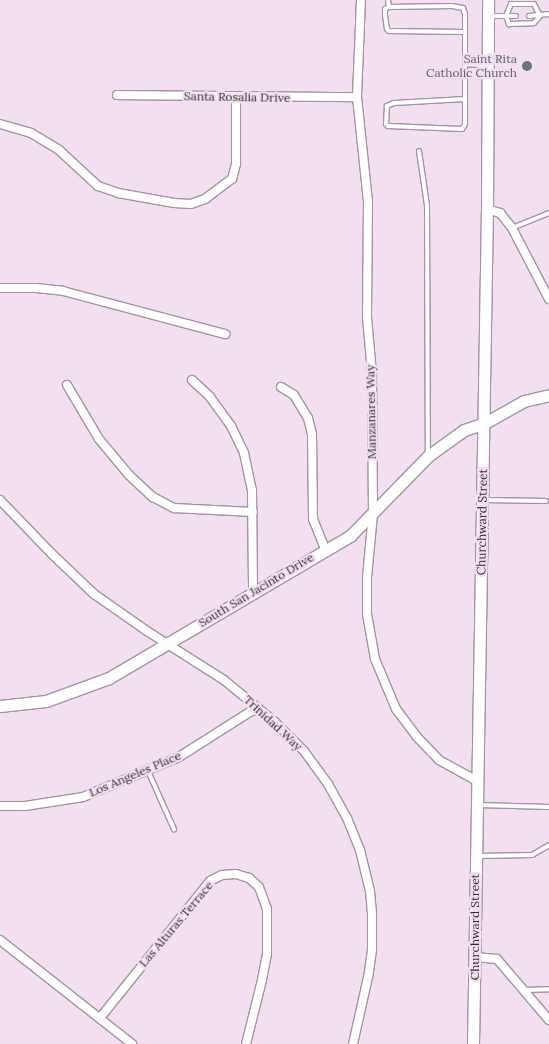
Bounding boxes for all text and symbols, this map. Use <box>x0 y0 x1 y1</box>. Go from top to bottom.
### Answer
place label: Saint Rita Catholic Church <box>426 52 517 80</box>
marker: Saint Rita Catholic Church <box>521 60 533 72</box>
street label: Santa Rosalia Drive <box>184 89 290 105</box>
street label: Manzanares Way <box>363 365 379 459</box>
street label: Churchward Street <box>474 469 490 575</box>
street label: South San Jacinto Drive <box>196 550 316 630</box>
street label: Trinidad Way <box>241 692 305 754</box>
street label: Los Angeles Place <box>87 748 183 800</box>
street label: Churchward Street <box>468 874 482 980</box>
street label: Las Alturas Terrace <box>136 878 216 970</box>

